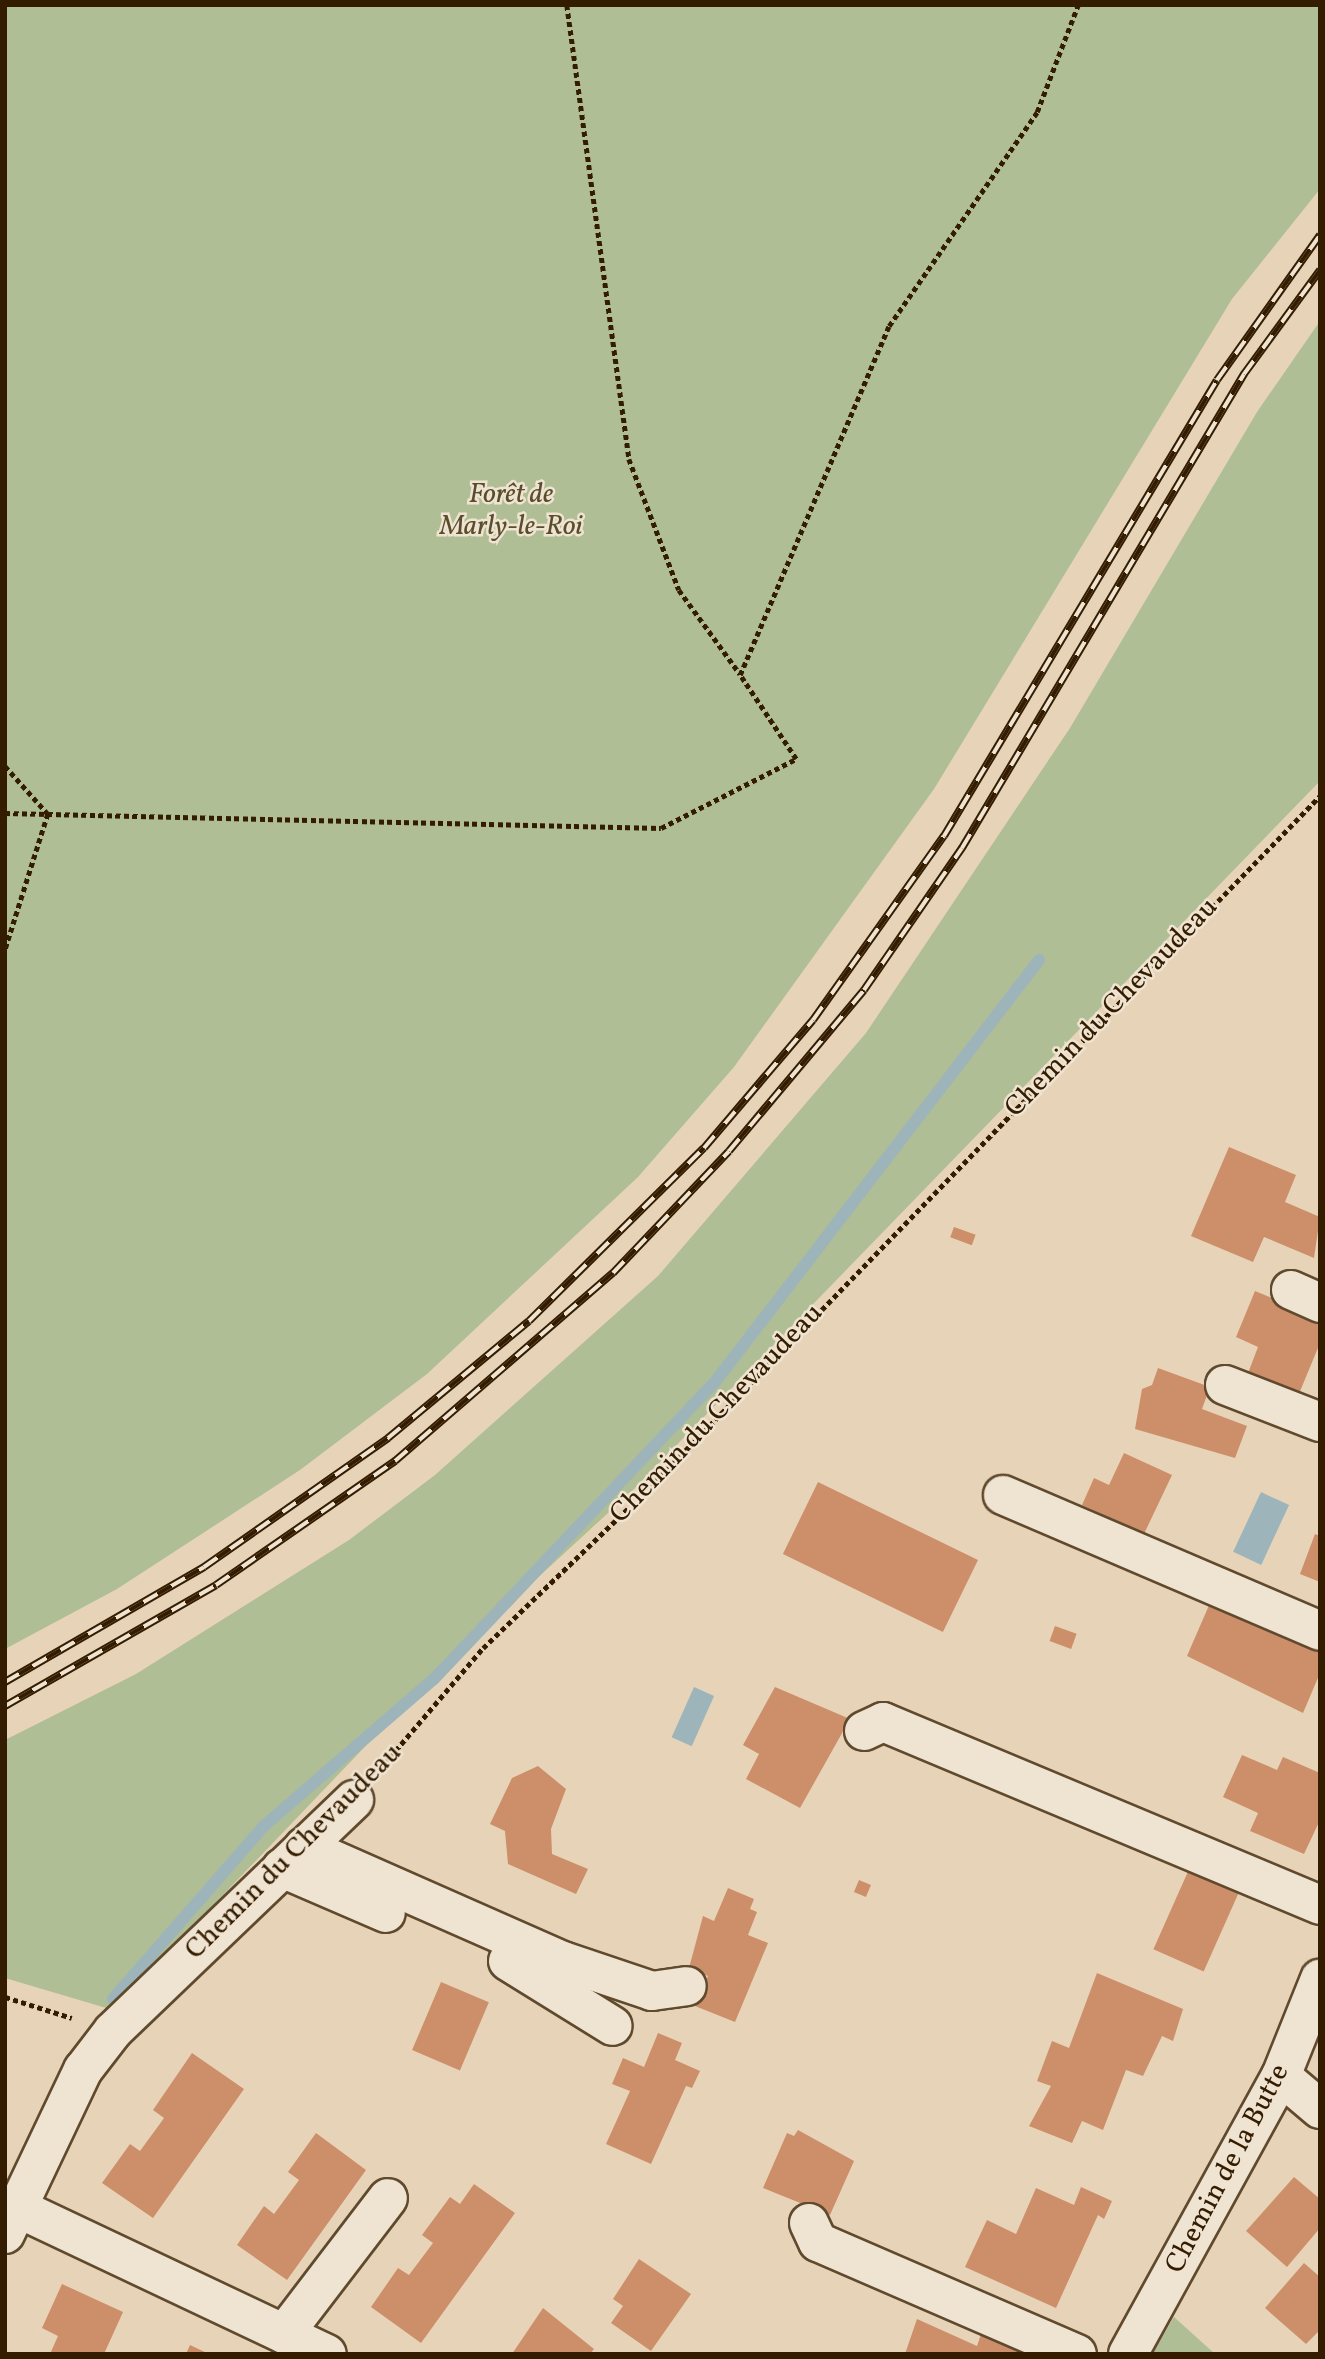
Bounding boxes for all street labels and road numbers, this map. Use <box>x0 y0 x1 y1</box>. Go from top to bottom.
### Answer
street label: Chemin du Chevaudeau <box>998 891 1226 1125</box>
street label: Chemin du Chevaudeau <box>603 1297 831 1531</box>
street label: Chemin du Chevaudeau <box>179 1737 409 1967</box>
street label: Chemin de la Butte <box>1159 2059 1297 2279</box>

